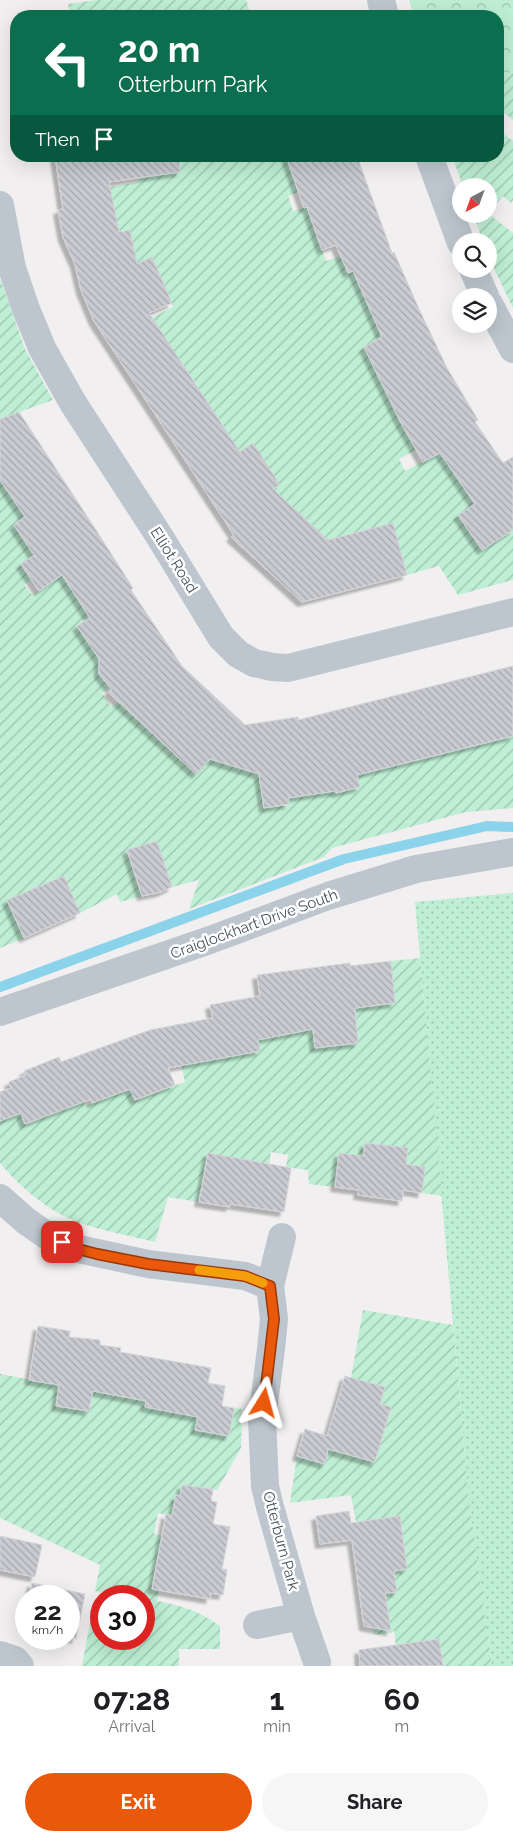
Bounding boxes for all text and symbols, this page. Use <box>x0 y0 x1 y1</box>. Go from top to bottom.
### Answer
text: 20 m <box>118 29 200 70</box>
icon: left <box>35 30 100 95</box>
text: Otterburn Park <box>118 71 267 97</box>
icon: arrive <box>90 125 118 153</box>
text: Then <box>35 128 80 150</box>
north arrow <box>452 178 498 222</box>
map controls <box>452 178 497 333</box>
button: search <box>452 233 497 278</box>
button: layers <box>452 288 497 333</box>
street label: Elliot Road <box>147 524 201 596</box>
street label: Craiglockhart Drive South <box>168 885 340 963</box>
pin <box>41 1221 83 1263</box>
icon: arrive <box>48 1228 76 1256</box>
position arrow <box>237 1376 289 1428</box>
street label: Otterburn Park <box>259 1489 303 1593</box>
speed limit sign: 30 <box>90 1585 155 1650</box>
text: 22 <box>33 1596 62 1626</box>
text: km/h <box>32 1623 63 1637</box>
text: 07:28 <box>93 1682 170 1717</box>
text: 1 <box>270 1682 284 1717</box>
text: 60 <box>384 1682 420 1717</box>
text: Arrival <box>108 1717 155 1736</box>
text: min <box>263 1717 291 1736</box>
text: m <box>395 1717 409 1736</box>
button: Exit <box>25 1773 252 1831</box>
button: Share <box>262 1773 488 1831</box>

